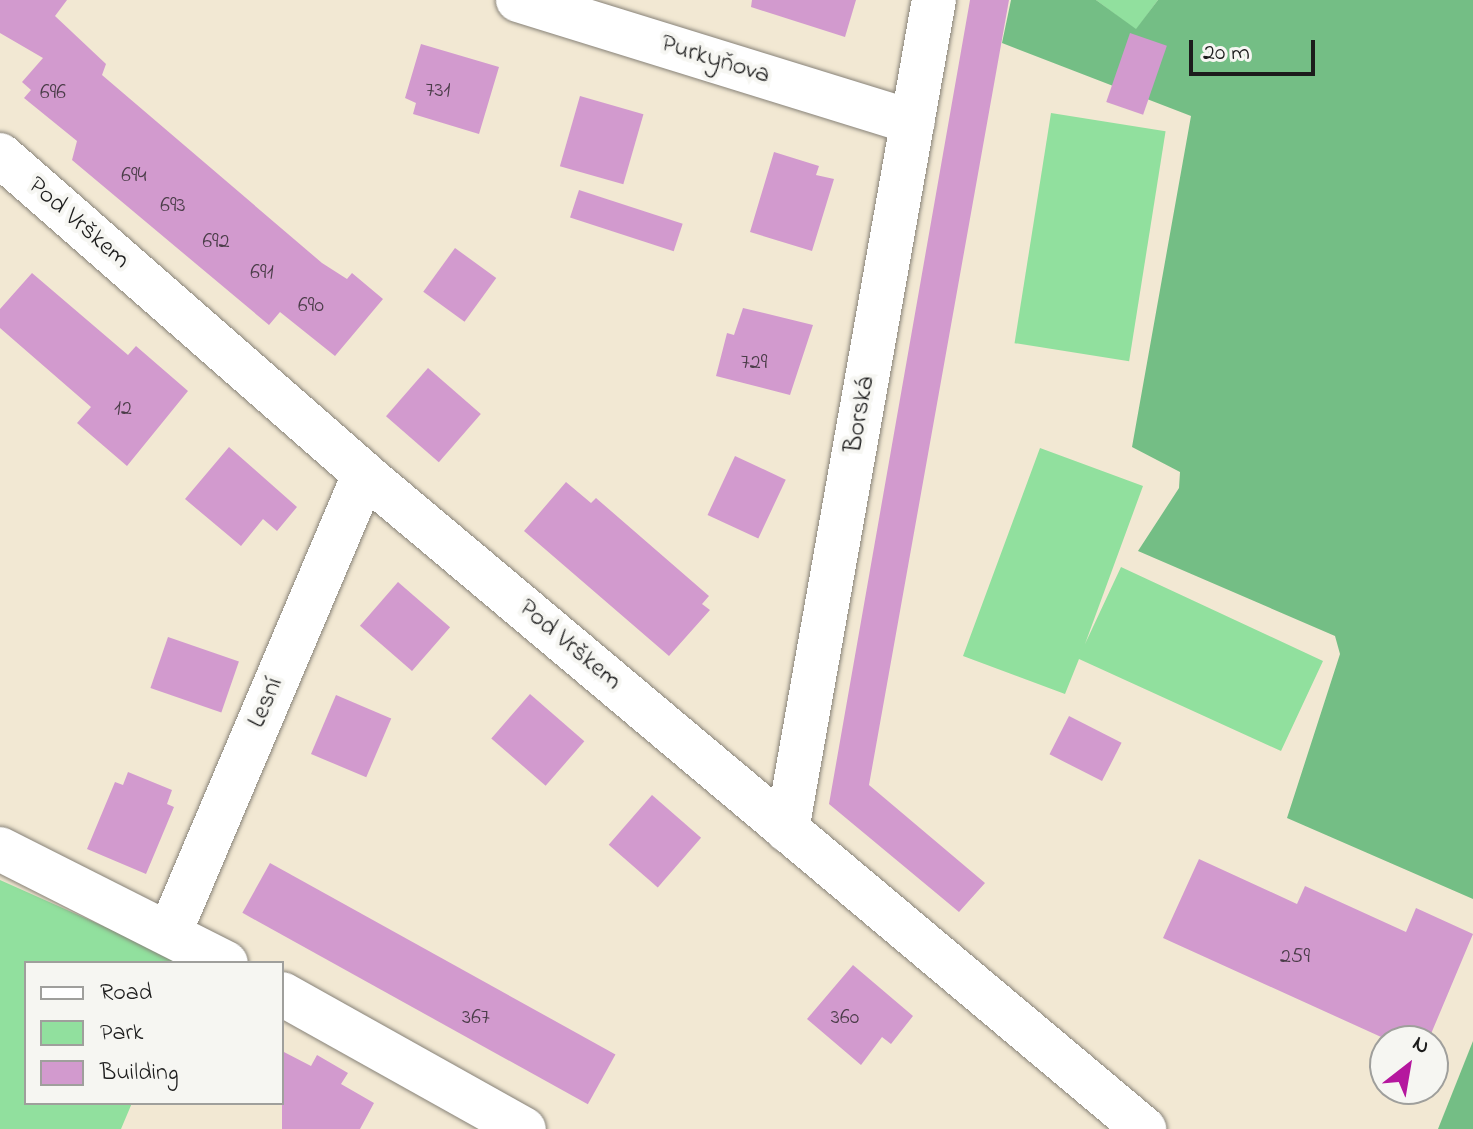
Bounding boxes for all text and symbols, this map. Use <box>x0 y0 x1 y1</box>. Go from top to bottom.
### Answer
scale bar <box>1193 24 1319 74</box>
street label: Purkyňova <box>657 30 773 92</box>
text: 20 m <box>1203 36 1250 71</box>
house number: 731 <box>425 79 451 105</box>
house number: 696 <box>40 81 66 107</box>
house number: 694 <box>121 164 147 190</box>
street label: Pod Vrškem <box>21 171 135 277</box>
house number: 693 <box>160 194 186 220</box>
house number: 692 <box>202 230 230 256</box>
house number: 691 <box>250 261 274 287</box>
house number: 690 <box>298 294 324 320</box>
house number: 729 <box>741 351 767 377</box>
street label: Borská <box>839 374 883 456</box>
house number: 12 <box>114 397 132 423</box>
street label: Pod Vrškem <box>511 594 627 698</box>
street label: Lesní <box>242 673 292 733</box>
house number: 259 <box>1280 945 1310 971</box>
legend <box>24 961 284 1105</box>
text: Road <box>100 976 152 1011</box>
house number: 367 <box>462 1006 490 1032</box>
house number: 360 <box>831 1006 859 1032</box>
text: Park <box>100 1016 143 1051</box>
north arrow <box>1369 1025 1449 1105</box>
text: N <box>1406 1029 1435 1064</box>
text: Building <box>100 1056 179 1091</box>

